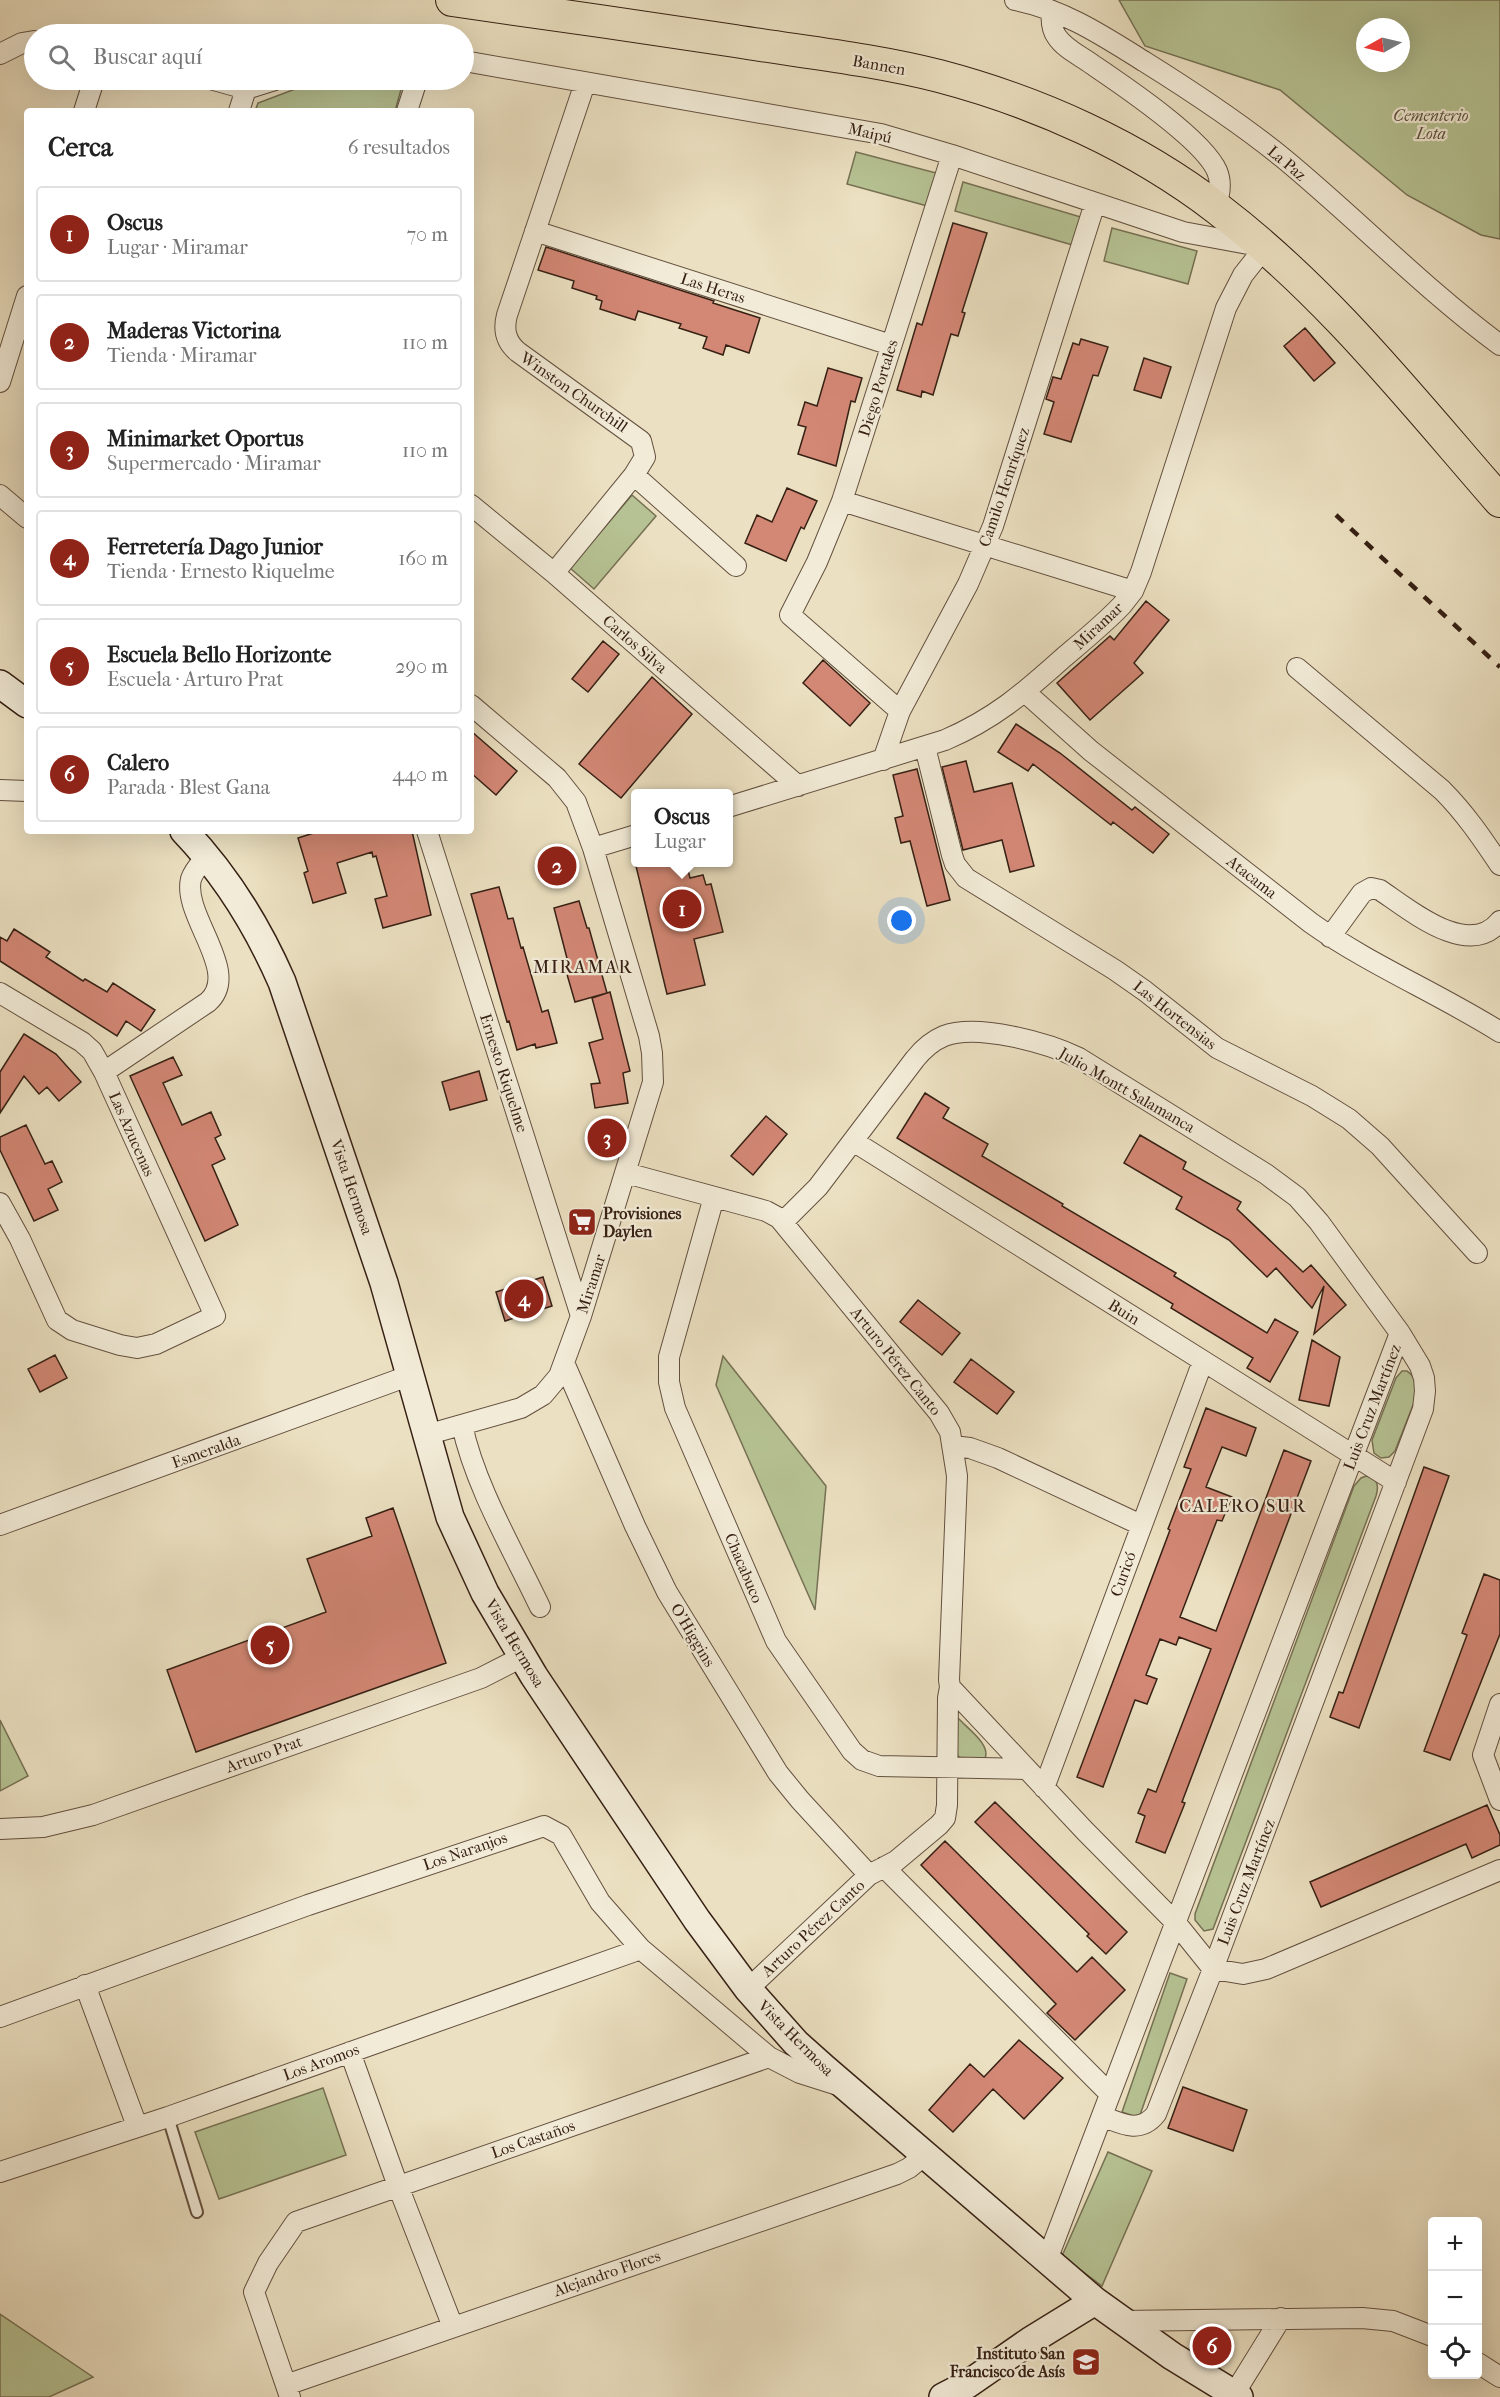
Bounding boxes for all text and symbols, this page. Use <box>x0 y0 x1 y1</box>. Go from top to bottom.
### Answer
north arrow <box>1356 18 1410 72</box>
search box <box>24 24 474 90</box>
icon: search <box>45 41 78 74</box>
text: Buscar aquí <box>93 44 202 70</box>
street label: Bannen <box>851 51 908 79</box>
park label: Cementerio Lota <box>1393 106 1469 143</box>
street label: Maipú <box>846 119 894 147</box>
text: Cerca <box>48 132 113 163</box>
text: 6 resultados <box>348 136 450 159</box>
street label: La Paz <box>1264 141 1310 185</box>
text: Oscus <box>107 210 163 236</box>
text: 1 <box>66 223 73 246</box>
text: 70 m <box>406 223 448 246</box>
text: Lugar · Miramar <box>107 236 248 259</box>
street label: Las Heras <box>678 269 748 307</box>
text: Maderas Victorina <box>107 318 281 344</box>
text: 2 <box>64 331 75 354</box>
text: 110 m <box>402 331 448 354</box>
street label: Diego Portales <box>854 337 902 439</box>
text: Tienda · Miramar <box>107 344 256 367</box>
street label: Winston Churchill <box>516 347 632 436</box>
street label: Camilo Henríquez <box>975 425 1033 549</box>
text: Minimarket Oportus <box>107 426 304 452</box>
text: 3 <box>65 439 74 462</box>
text: 110 m <box>402 439 448 462</box>
text: Supermercado · Miramar <box>107 452 321 475</box>
text: Ferretería Dago Junior <box>107 534 323 560</box>
text: 4 <box>64 547 75 570</box>
text: 160 m <box>398 547 448 570</box>
text: Tienda · Ernesto Riquelme <box>107 560 335 583</box>
street label: Miramar <box>1069 598 1127 654</box>
street label: Carlos Silva <box>599 611 672 677</box>
text: Escuela Bello Horizonte <box>107 642 331 668</box>
text: 5 <box>65 655 74 678</box>
text: 290 m <box>395 655 448 678</box>
text: Escuela · Arturo Prat <box>107 668 284 691</box>
text: Calero <box>107 750 169 776</box>
text: 6 <box>64 763 75 786</box>
text: 440 m <box>392 763 448 786</box>
text: Parada · Blest Gana <box>107 776 270 799</box>
popup <box>631 789 733 867</box>
text: Oscus <box>654 804 710 830</box>
text: Lugar <box>654 830 706 853</box>
pin: 2 <box>538 844 576 888</box>
street label: Atacama <box>1222 851 1281 903</box>
pin: 1 <box>662 886 702 932</box>
your location <box>887 906 916 935</box>
district label: MIRAMAR <box>533 957 633 978</box>
street label: Las Hortensias <box>1130 977 1221 1054</box>
street label: Ernesto Riquelme <box>476 1011 532 1135</box>
street label: Julio Montt Salamanca <box>1054 1042 1199 1137</box>
street label: Las Azucenas <box>105 1089 159 1179</box>
pin: 3 <box>588 1116 626 1160</box>
street label: Vista Hermosa <box>327 1136 377 1238</box>
place label: Provisiones Daylen <box>603 1204 682 1242</box>
supermarket icon: Provisiones Daylen <box>566 1206 598 1238</box>
street label: Miramar <box>573 1252 610 1316</box>
pin: 4 <box>504 1276 544 1322</box>
street label: Buin <box>1105 1295 1144 1329</box>
street label: Arturo Pérez Canto <box>846 1302 945 1419</box>
street label: Luis Cruz Martínez <box>1339 1341 1405 1473</box>
street label: Esmeralda <box>169 1430 243 1472</box>
district label: CALERO SUR <box>1179 1496 1307 1517</box>
street label: Chacabuco <box>721 1530 767 1606</box>
street label: Curicó <box>1106 1549 1140 1599</box>
street label: Vista Hermosa <box>481 1595 549 1691</box>
street label: O'Higgins <box>667 1600 719 1670</box>
pin: 5 <box>250 1622 290 1668</box>
street label: Arturo Prat <box>222 1731 305 1777</box>
street label: Luis Cruz Martínez <box>1213 1816 1279 1948</box>
street label: Los Naranjos <box>420 1828 510 1874</box>
street label: Arturo Pérez Canto <box>757 1875 868 1981</box>
street label: Vista Hermosa <box>753 1995 838 2080</box>
street label: Los Aromos <box>280 2039 362 2085</box>
street label: Los Castaños <box>488 2116 578 2162</box>
map controls <box>1428 2217 1482 2379</box>
button: + <box>1428 2217 1482 2271</box>
street label: Alejandro Flores <box>550 2246 663 2301</box>
button: − <box>1428 2271 1482 2325</box>
pin: 6 <box>1192 2324 1232 2368</box>
button: locate <box>1428 2325 1482 2379</box>
place label: Instituto San Francisco de Asís <box>949 2344 1066 2381</box>
school or university icon: Instituto San Francisco de Asís <box>1070 2346 1102 2378</box>

